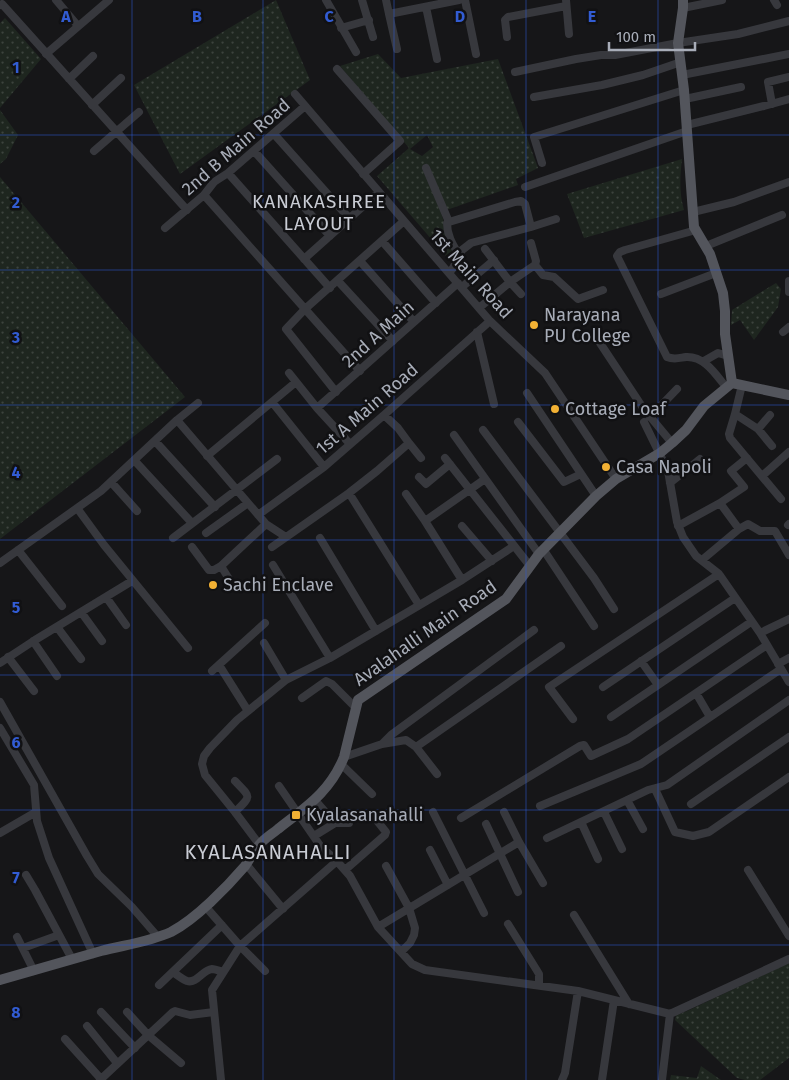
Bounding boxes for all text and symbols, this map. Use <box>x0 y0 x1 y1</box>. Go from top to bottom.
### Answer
text: A <box>60 7 71 26</box>
text: B <box>192 7 202 26</box>
text: C <box>324 7 334 26</box>
text: D <box>455 7 465 26</box>
text: E <box>588 7 596 26</box>
scale bar <box>609 20 695 52</box>
text: 100 m <box>616 28 656 46</box>
text: 1 <box>12 58 20 77</box>
street label: 2nd B Main Road <box>177 94 295 200</box>
district label: KANAKASHREE LAYOUT <box>252 190 386 235</box>
text: 2 <box>12 193 20 212</box>
street label: 1st Main Road <box>425 225 517 323</box>
street label: 2nd A Main <box>337 296 419 372</box>
place label: Narayana PU College <box>544 304 631 347</box>
marker: Narayana PU College <box>528 319 540 331</box>
text: 3 <box>11 328 20 347</box>
street label: 1st A Main Road <box>311 359 423 459</box>
place label: Cottage Loaf <box>565 398 668 420</box>
marker: Cottage Loaf <box>549 403 561 415</box>
place label: Casa Napoli <box>616 456 712 478</box>
marker: Casa Napoli <box>600 461 612 473</box>
text: 4 <box>11 463 21 482</box>
place label: Sachi Enclave <box>223 574 334 596</box>
street label: Avalahalli Main Road <box>349 575 501 691</box>
marker: Sachi Enclave <box>207 579 219 591</box>
text: 5 <box>12 598 21 617</box>
text: 6 <box>11 733 21 752</box>
place label: Kyalasanahalli <box>306 804 424 826</box>
marker: Kyalasanahalli <box>290 809 302 821</box>
district label: KYALASANAHALLI <box>185 840 351 864</box>
text: 7 <box>12 868 20 887</box>
text: 8 <box>11 1003 21 1022</box>

